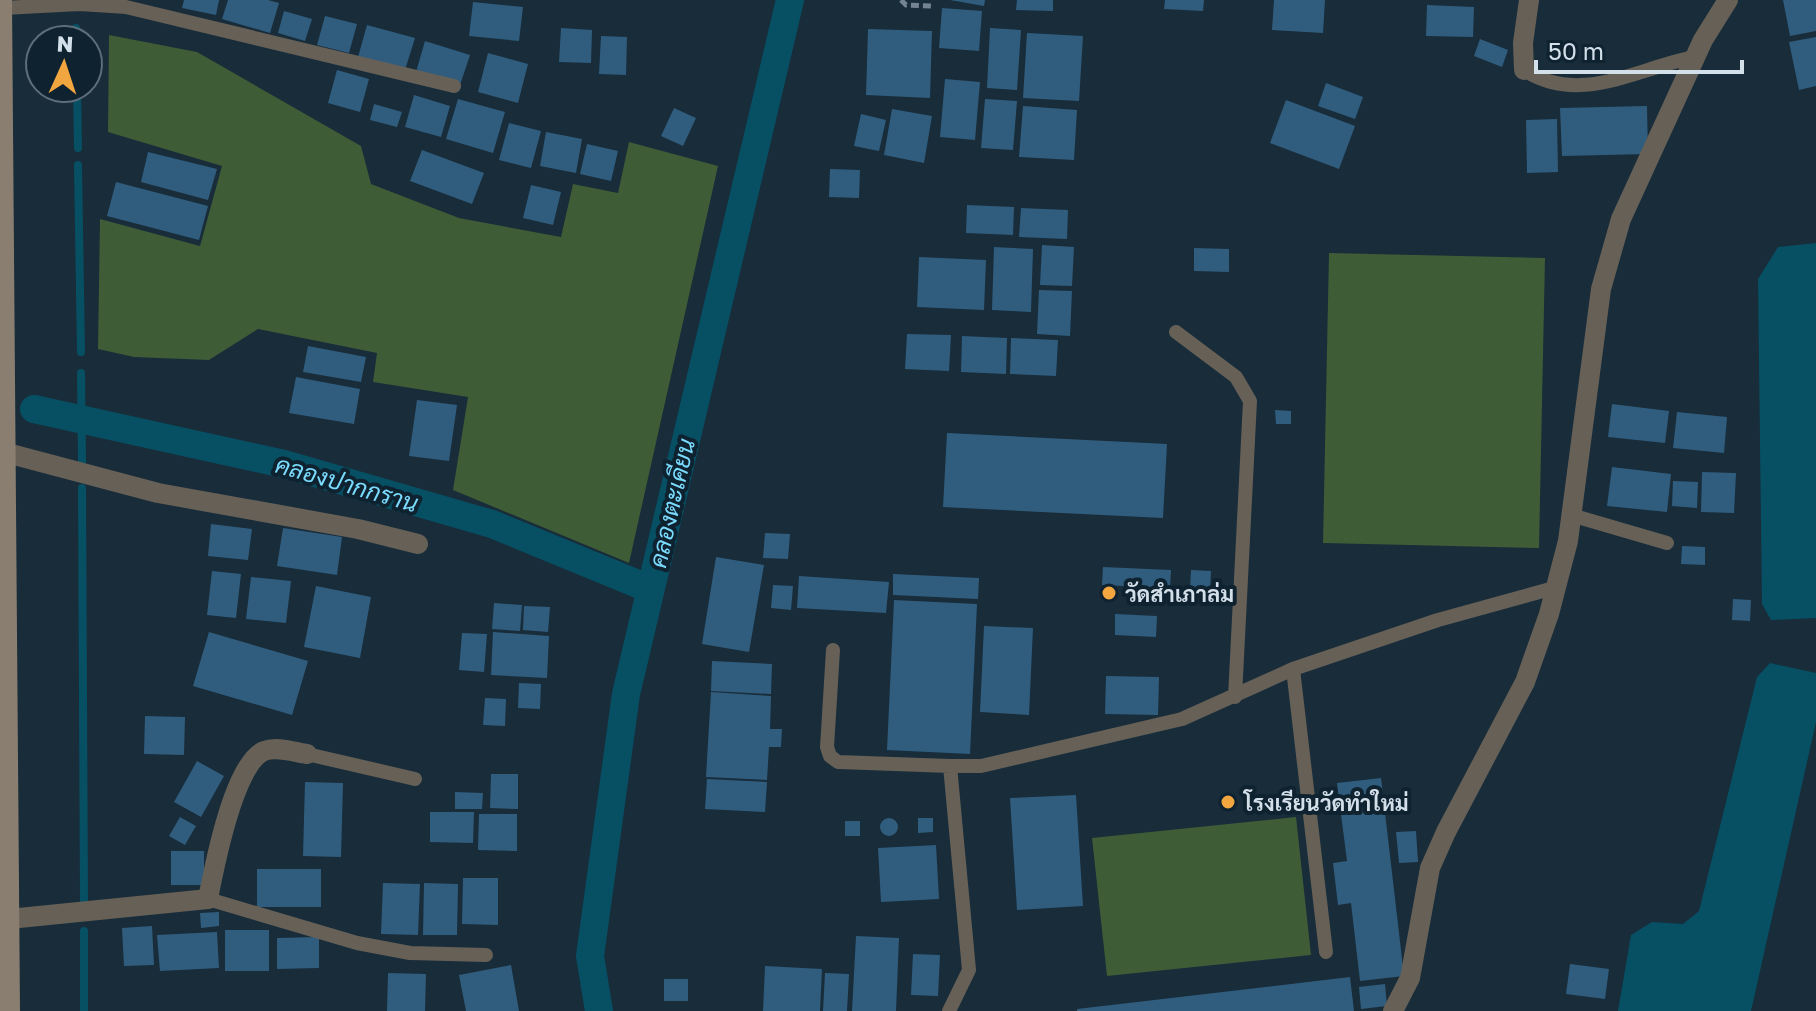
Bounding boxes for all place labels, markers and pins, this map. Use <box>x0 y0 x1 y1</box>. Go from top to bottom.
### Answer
place label: วัดสำเภาล่ม <box>1125 580 1234 607</box>
marker: วัดสำเภาล่ม <box>1100 584 1118 602</box>
place label: โรงเรียนวัดทำใหม่ <box>1242 789 1409 816</box>
marker: โรงเรียนวัดทำใหม่ <box>1219 793 1237 811</box>

